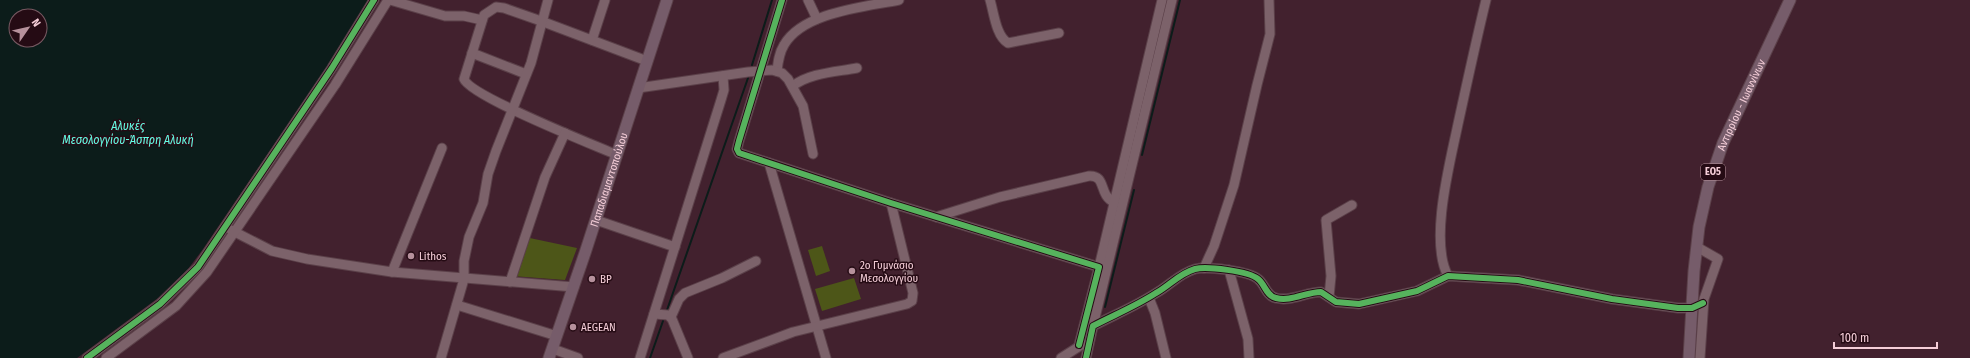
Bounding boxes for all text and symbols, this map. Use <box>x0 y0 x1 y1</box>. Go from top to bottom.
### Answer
north arrow <box>8 8 48 48</box>
text: N <box>29 16 43 29</box>
street label: Αντιρρίου - Ιωαννίνων <box>1714 57 1768 152</box>
water label: Αλυκές Μεσολογγίου-Άσπρη Αλυκή <box>62 119 194 147</box>
street label: Παπαδιαμαντοπούλου <box>587 131 630 229</box>
road number: ΕΟ5 <box>1701 164 1725 180</box>
place label: Lithos <box>419 250 447 263</box>
marker: Lithos <box>406 251 416 261</box>
place label: 2ο Γυμνάσιο Μεσολογγίου <box>860 259 918 285</box>
marker: 2ο Γυμνάσιο Μεσολογγίου <box>847 266 857 276</box>
place label: BP <box>600 273 612 286</box>
marker: BP <box>587 274 597 284</box>
place label: AEGEAN <box>581 321 616 334</box>
marker: AEGEAN <box>568 322 578 332</box>
scale bar <box>1834 324 1937 350</box>
text: 100 m <box>1840 331 1869 345</box>

